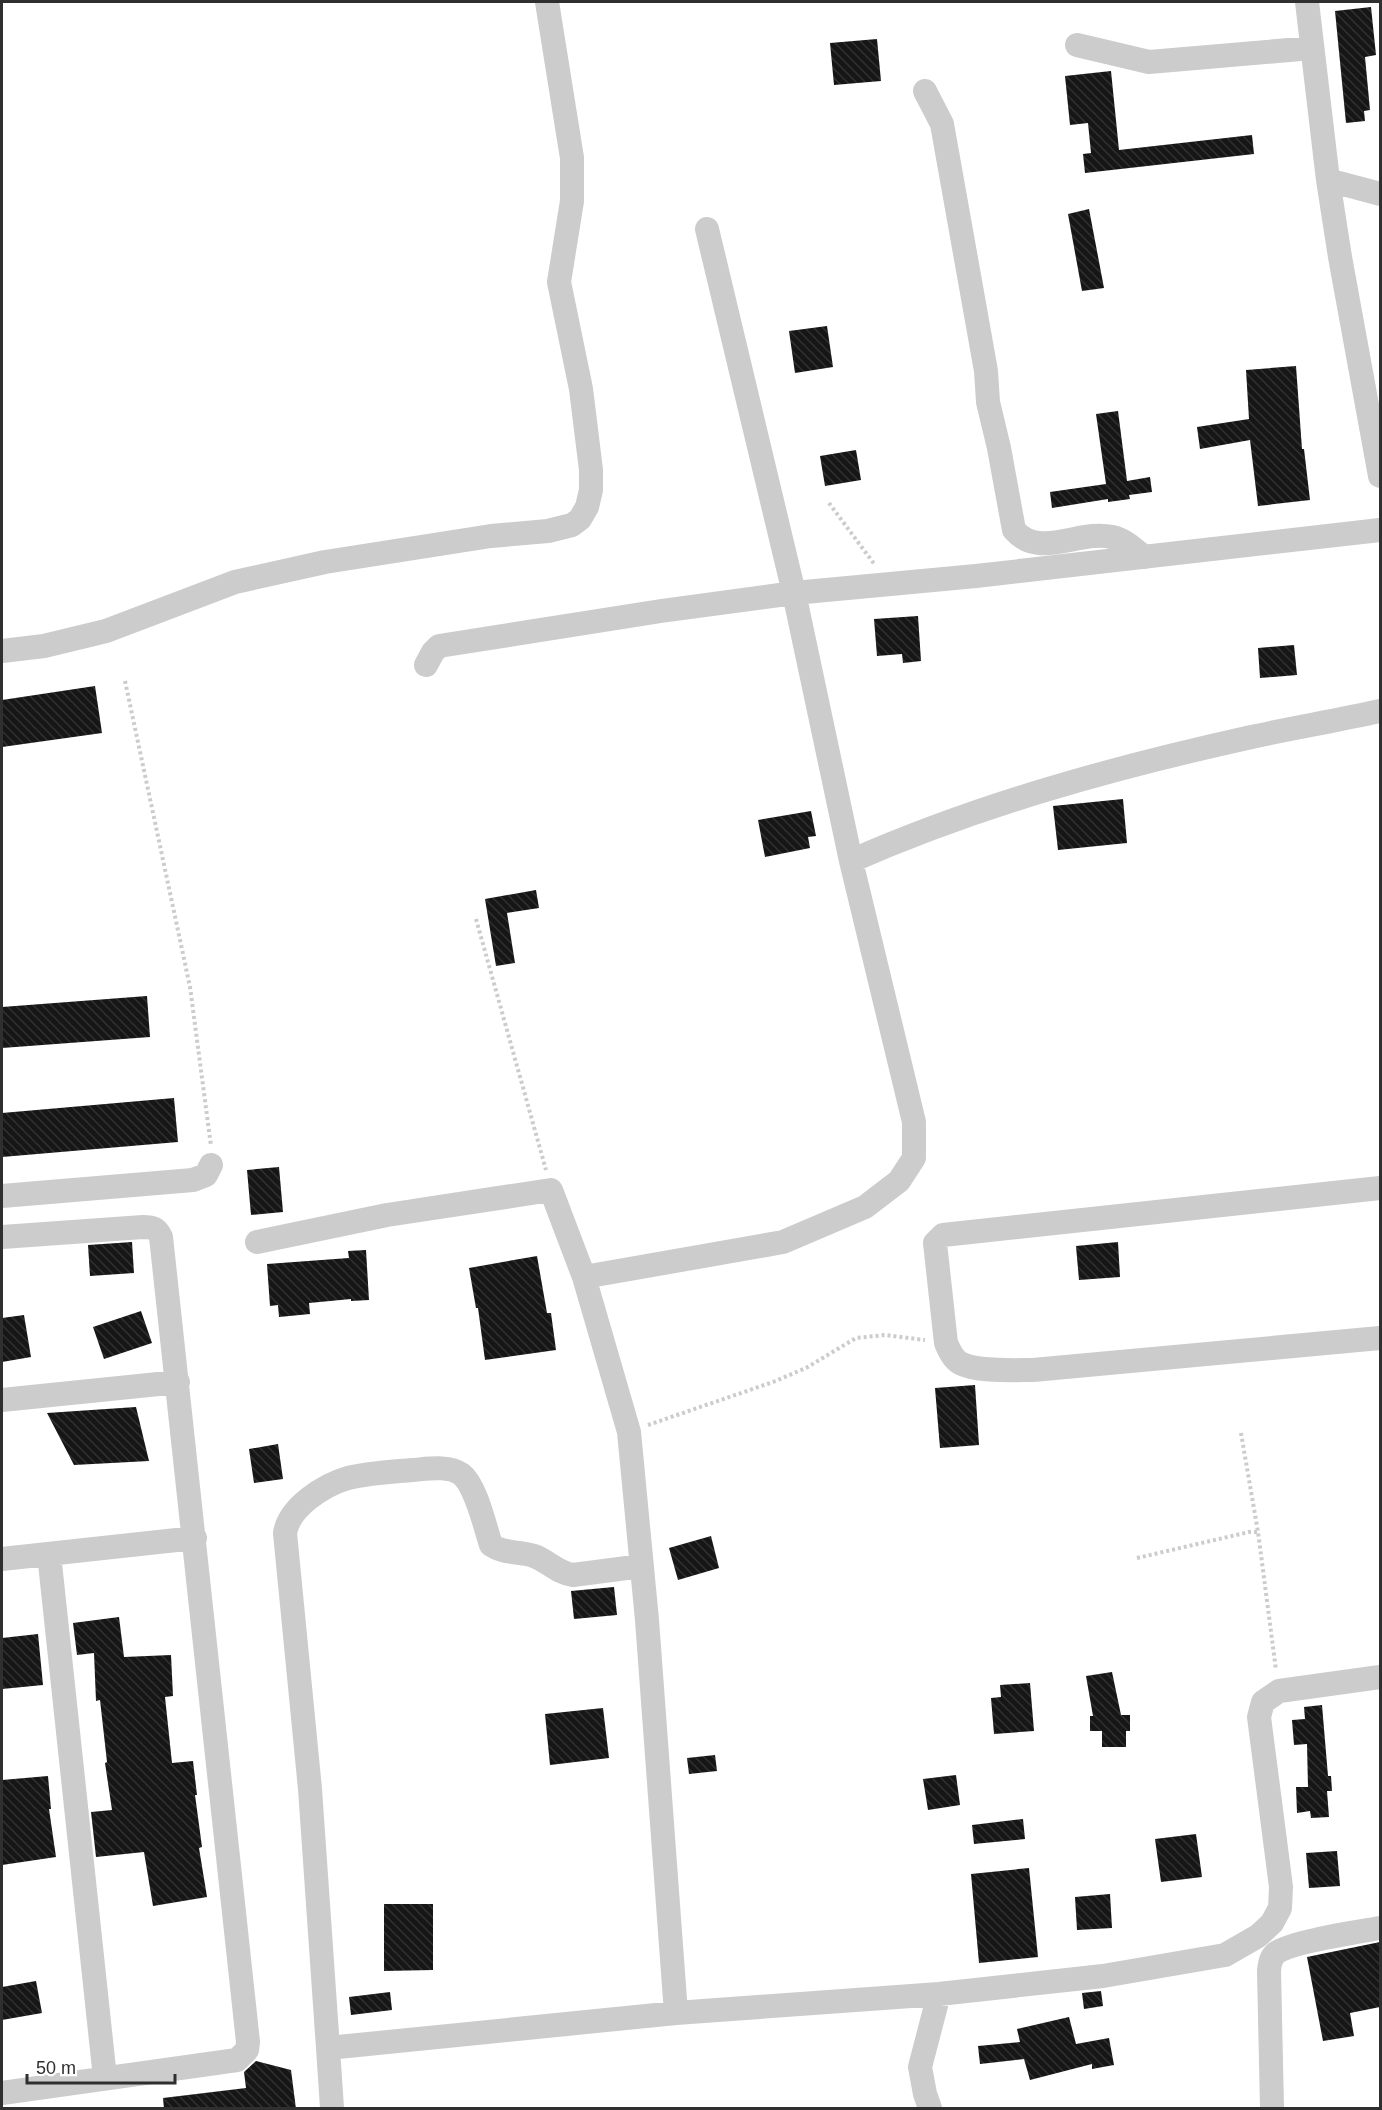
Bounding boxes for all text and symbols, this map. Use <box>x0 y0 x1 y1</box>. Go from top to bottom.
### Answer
scale bar <box>27 2047 176 2085</box>
text: 50 m <box>36 2058 76 2078</box>

